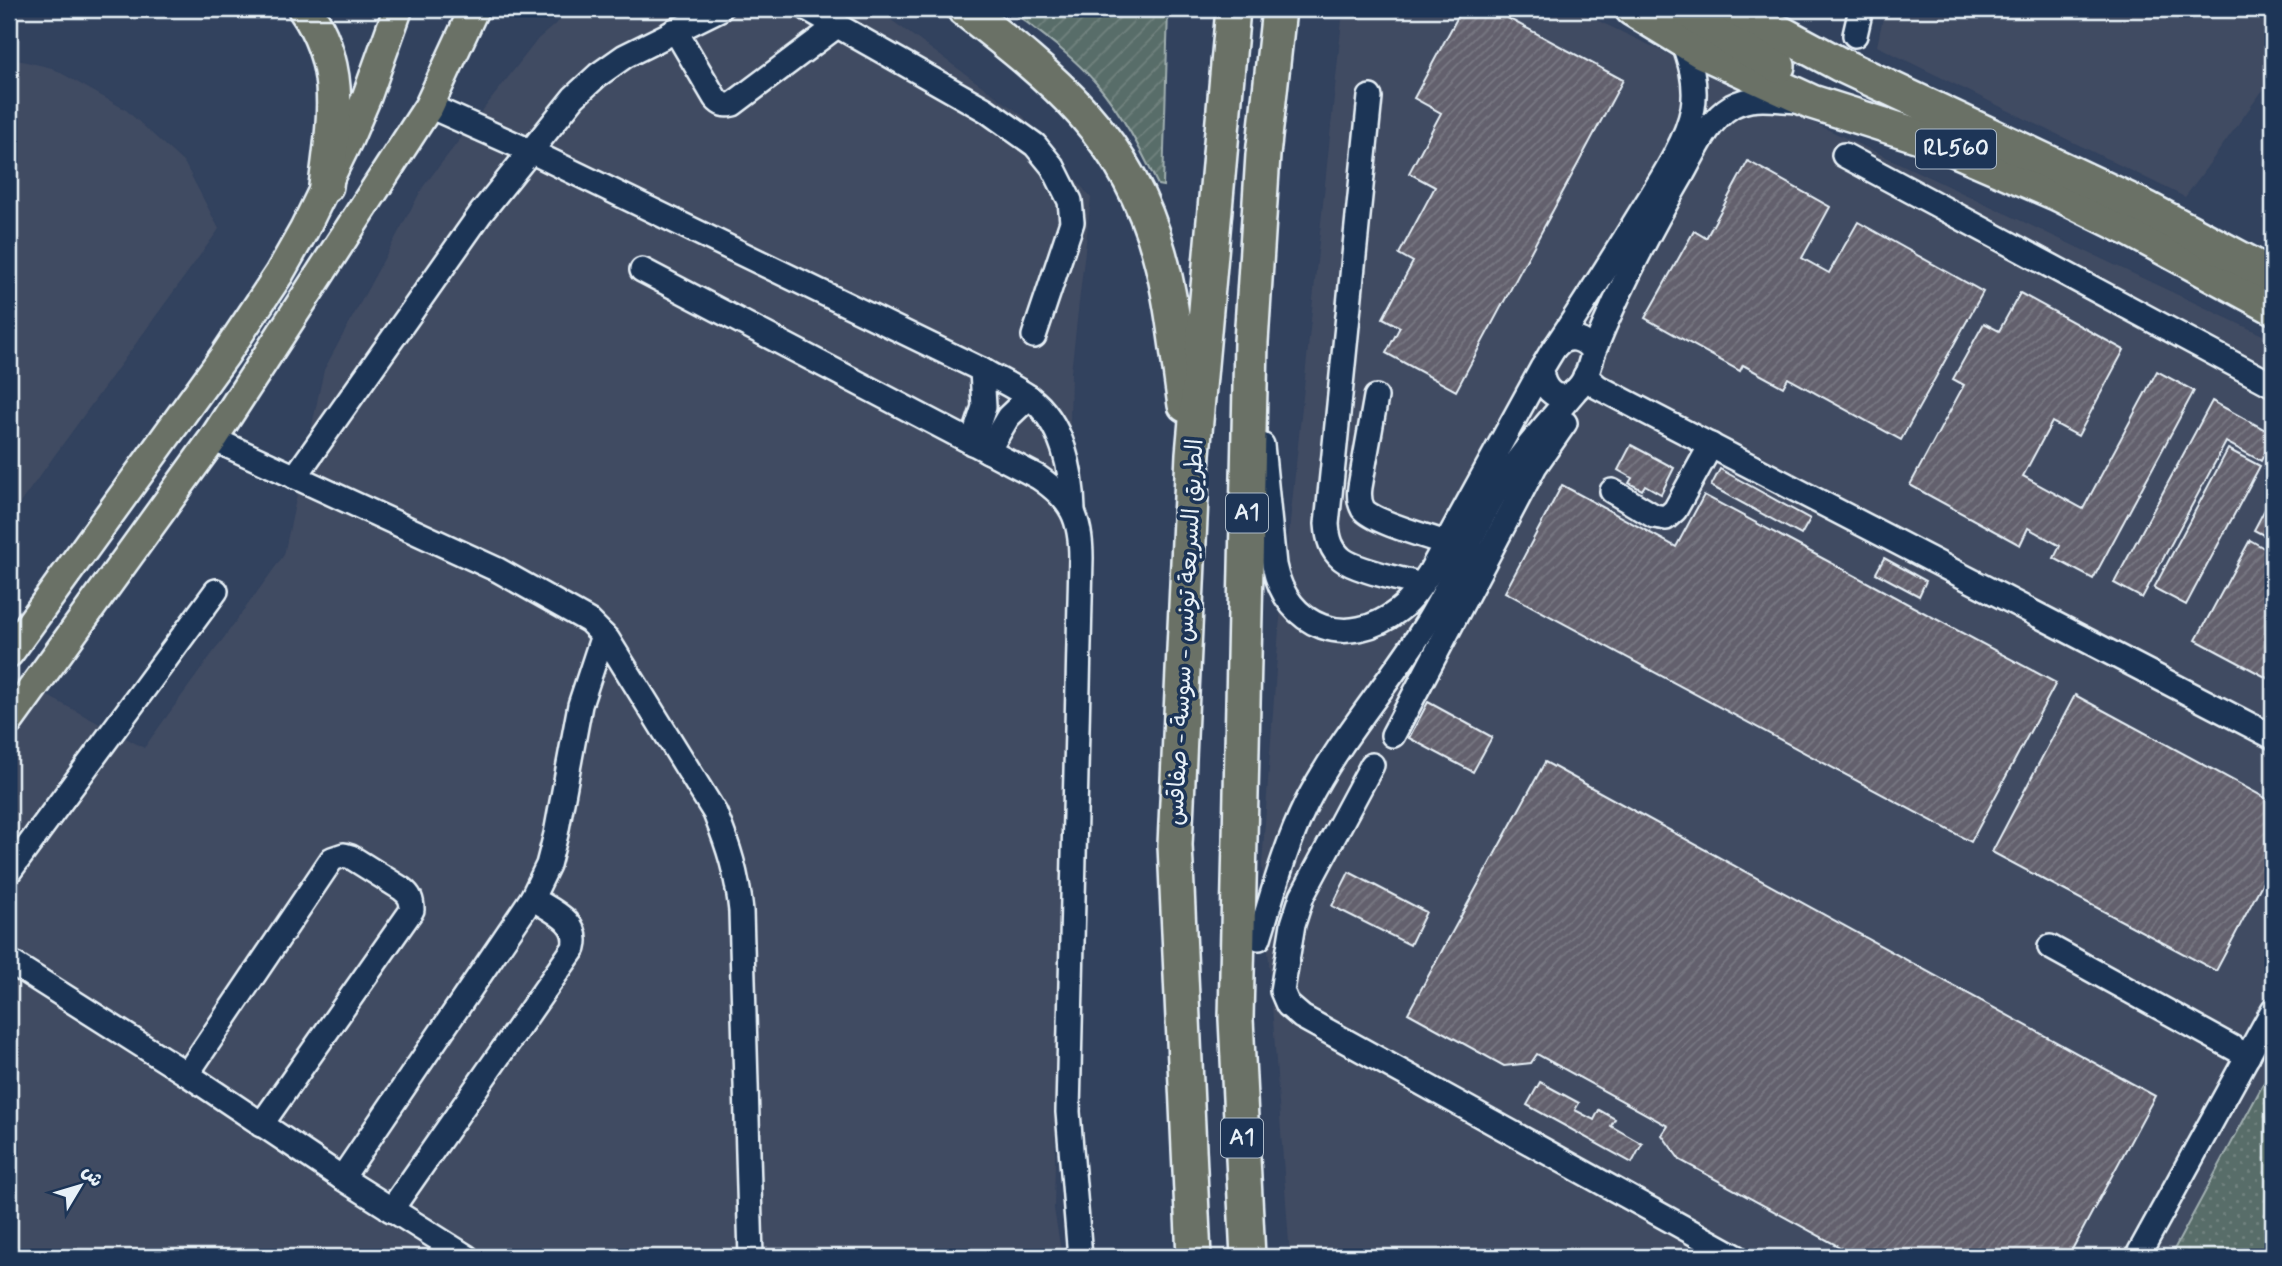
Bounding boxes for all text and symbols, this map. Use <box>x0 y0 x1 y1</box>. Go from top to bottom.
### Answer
road number: RL560 <box>1916 130 1996 168</box>
street label: الطريق السريعة تونس - سوسة - صفاقس <box>1160 438 1212 826</box>
road number: A1 <box>1226 494 1268 533</box>
road number: A1 <box>1221 1119 1263 1158</box>
north arrow <box>46 1150 116 1220</box>
text: ش <box>76 1161 109 1192</box>

